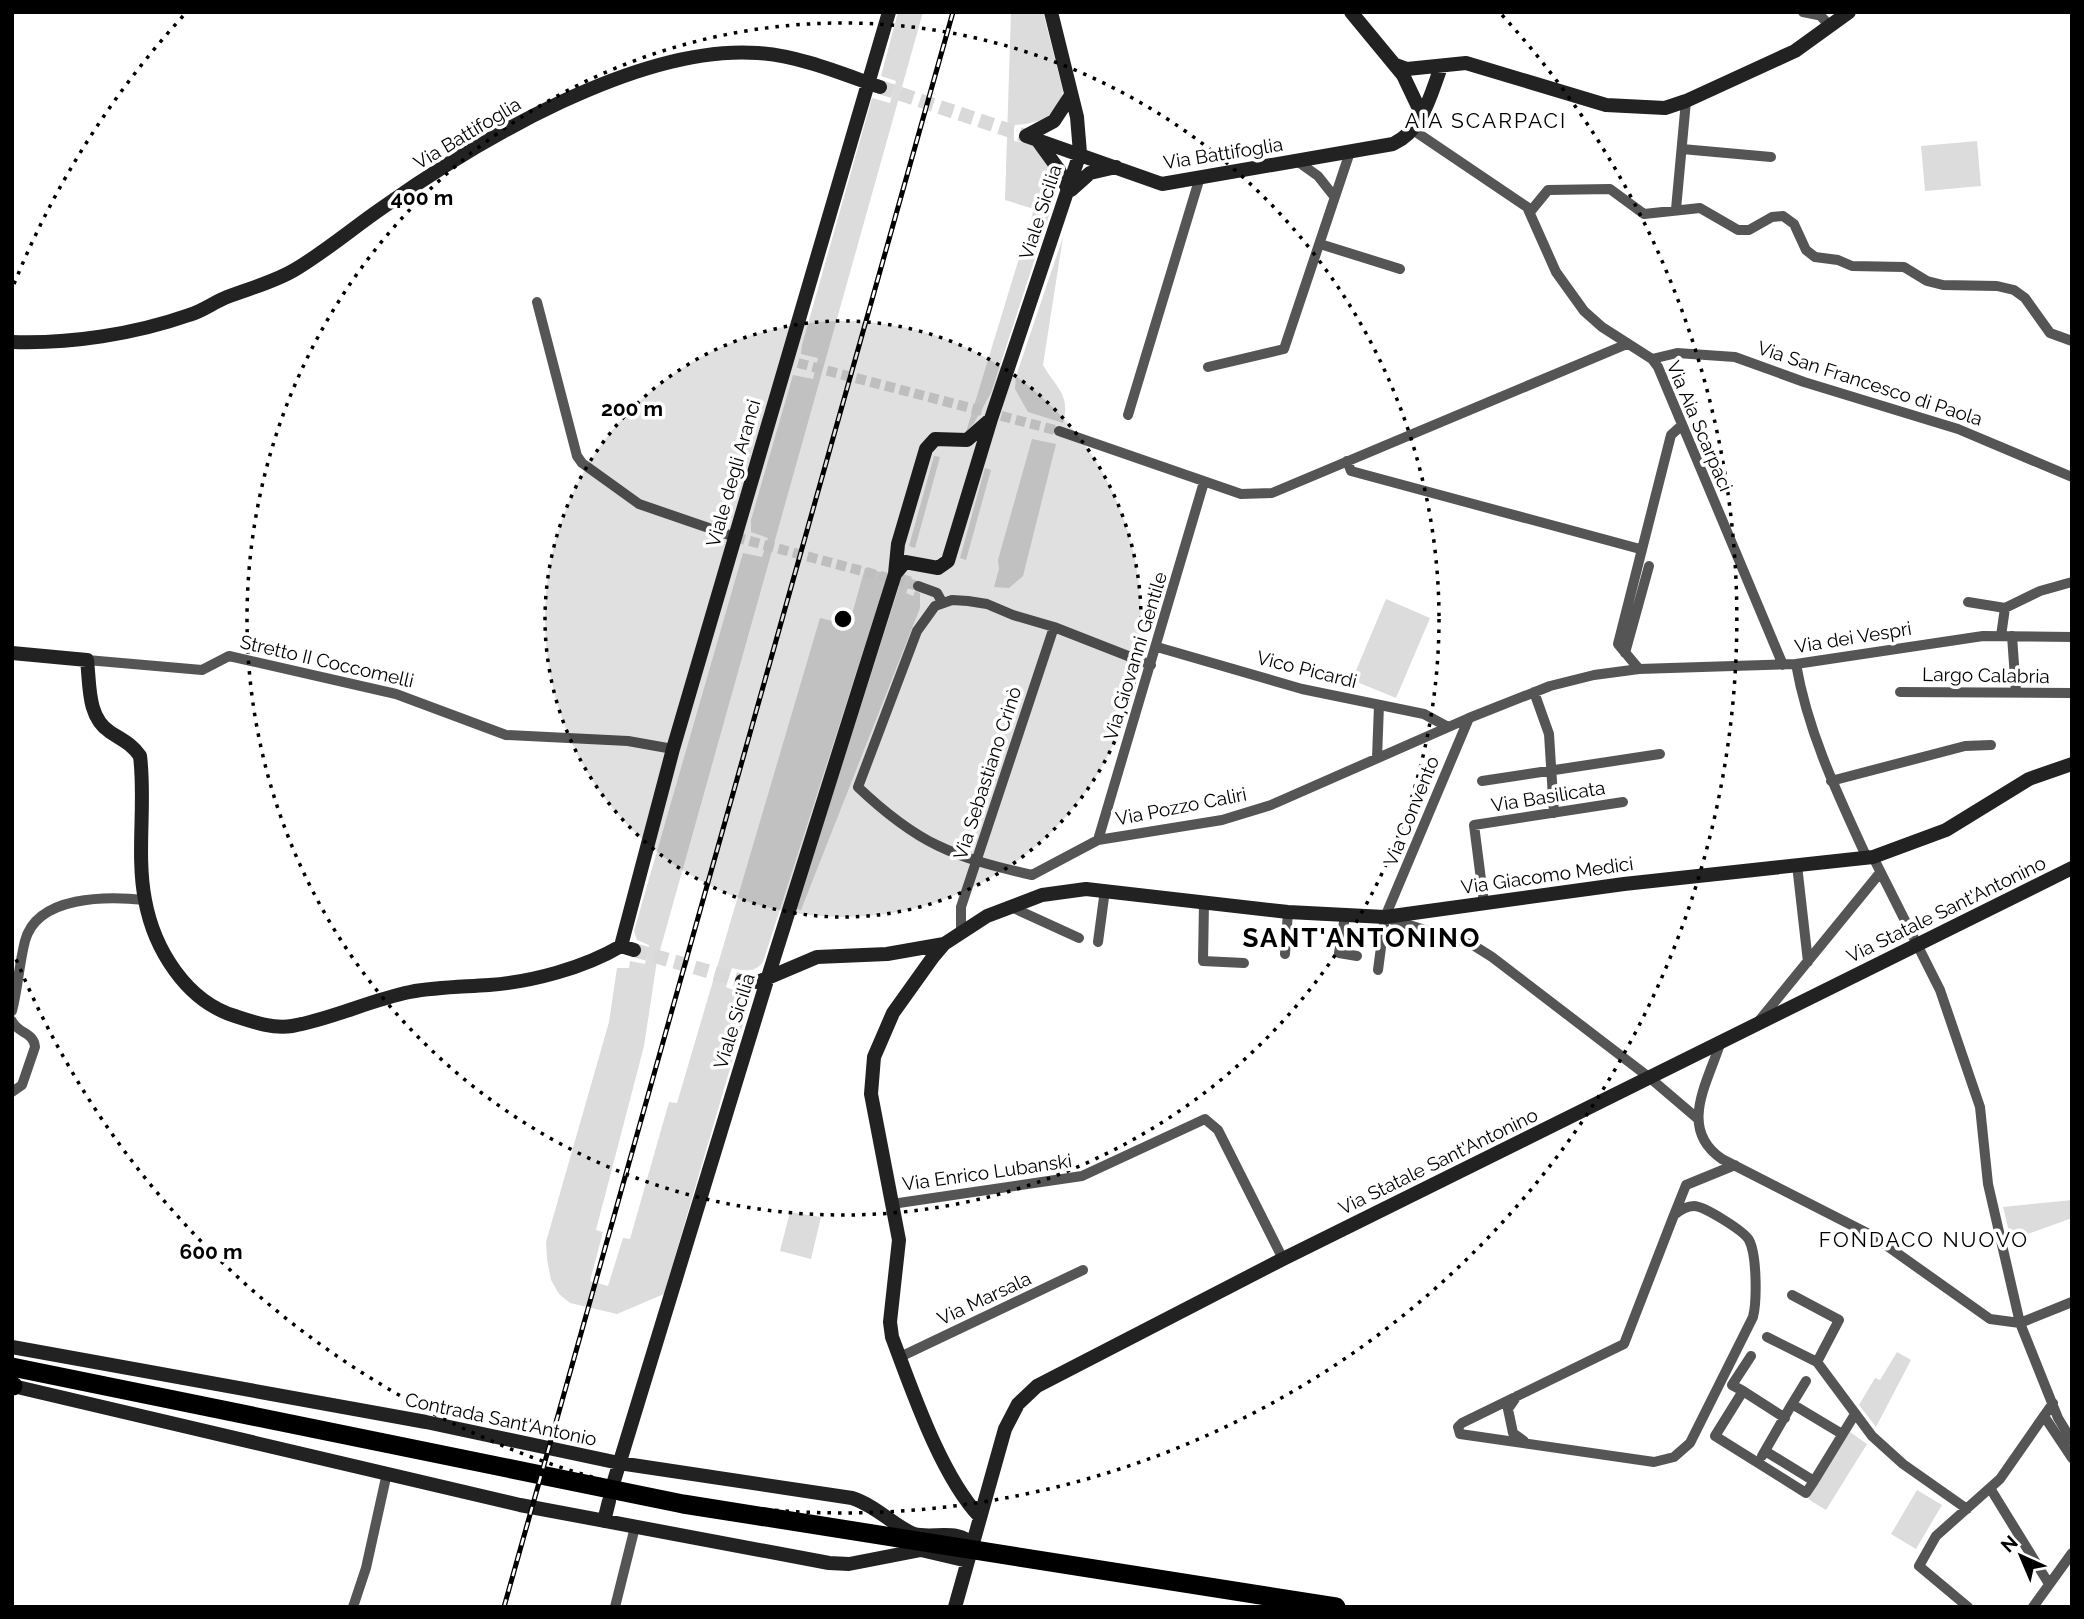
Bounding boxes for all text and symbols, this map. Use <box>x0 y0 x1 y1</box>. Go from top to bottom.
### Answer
street label: Via Battifoglia <box>410 92 524 174</box>
district label: AIA SCARPACI <box>1405 108 1567 133</box>
street label: Via Battifoglia <box>1162 133 1284 173</box>
street label: Viale Sicilia <box>1014 162 1066 262</box>
text: 400 m <box>391 185 453 210</box>
street label: Via San Francesco di Paola <box>1755 336 1985 430</box>
street label: Via Aia Scarpaci <box>1663 358 1737 494</box>
text: 200 m <box>601 396 663 421</box>
street label: Viale degli Aranci <box>701 397 765 549</box>
street label: Via Giovanni Gentile <box>1099 569 1171 743</box>
centre of rings <box>831 607 855 631</box>
street label: Via dei Vespri <box>1793 617 1913 657</box>
street label: Stretto II Coccomelli <box>238 630 416 692</box>
street label: Vico Picardi <box>1255 646 1359 692</box>
street label: Largo Calabria <box>1922 663 2050 687</box>
street label: Via Sebastiano Crinò <box>949 684 1025 862</box>
street label: Via Convento <box>1379 753 1443 869</box>
street label: Via Basilicata <box>1489 776 1607 816</box>
street label: Via Pozzo Caliri <box>1114 783 1248 829</box>
street label: Via Statale Sant'Antonino <box>1843 851 2049 967</box>
street label: Via Giacomo Medici <box>1459 852 1635 898</box>
district label: SANT'ANTONINO <box>1243 923 1481 953</box>
street label: Viale Sicilia <box>709 971 759 1071</box>
street label: Via Statale Sant'Antonino <box>1335 1103 1541 1219</box>
street label: Via Enrico Lubanski <box>901 1149 1073 1195</box>
district label: FONDACO NUOVO <box>1819 1227 2029 1252</box>
text: 600 m <box>179 1239 243 1264</box>
street label: Via Marsala <box>934 1267 1034 1329</box>
street label: Contrada Sant'Antonio <box>403 1388 599 1450</box>
north arrow <box>1986 1521 2056 1591</box>
text: N <box>1996 1531 2022 1557</box>

